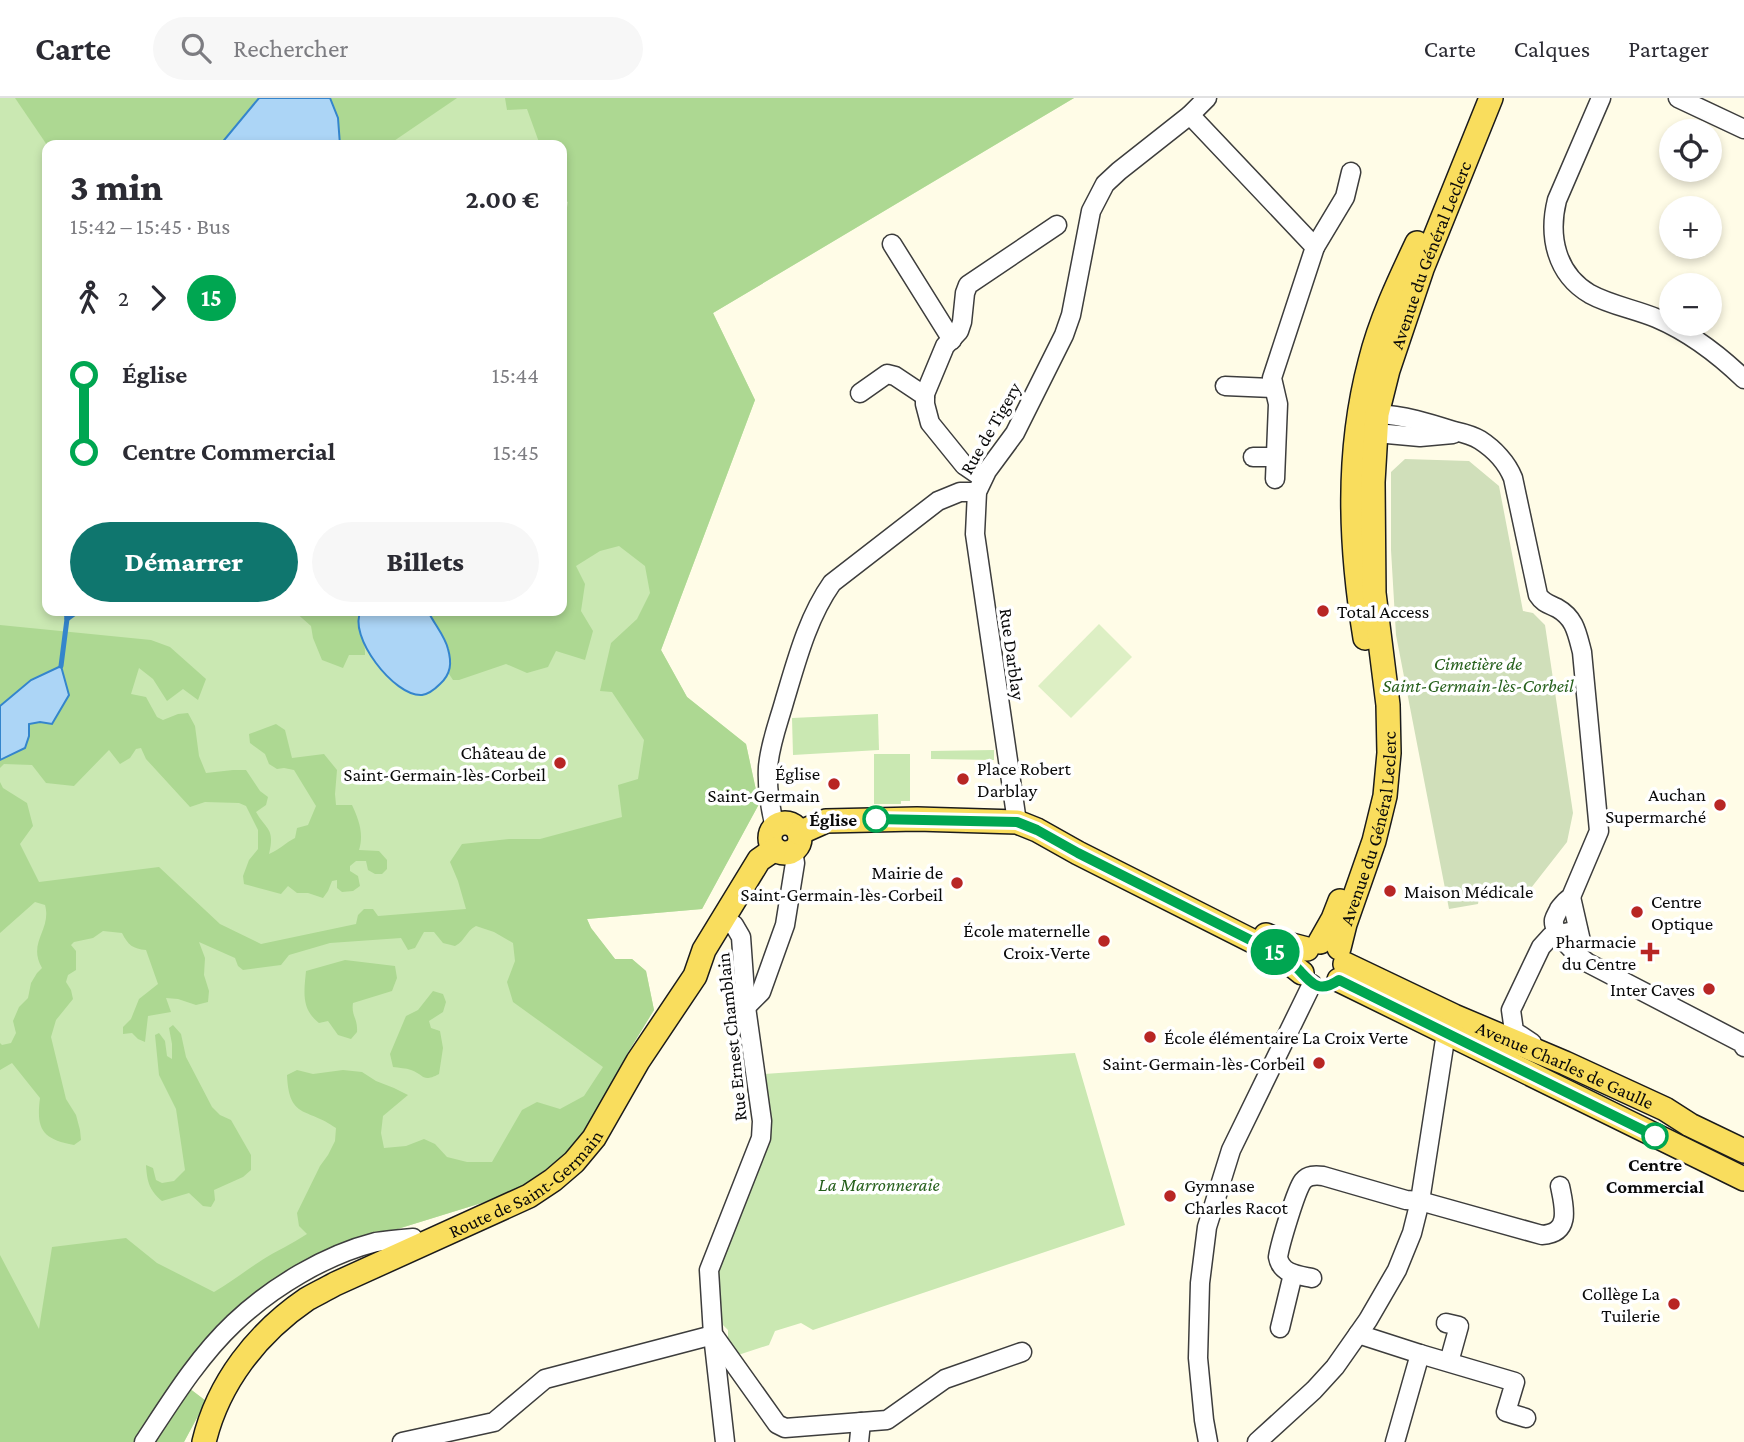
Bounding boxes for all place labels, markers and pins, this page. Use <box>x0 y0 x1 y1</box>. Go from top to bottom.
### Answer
place label: Total Access <box>1337 601 1429 622</box>
marker: Total Access <box>1315 603 1331 619</box>
place label: Château de Saint-Germain-lès-Corbeil <box>344 742 546 785</box>
marker: Château de Saint-Germain-lès-Corbeil <box>552 755 568 771</box>
place label: Place Robert Darblay <box>977 758 1072 801</box>
place label: Église Saint-Germain <box>708 763 820 806</box>
marker: Place Robert Darblay <box>955 771 971 787</box>
marker: Église Saint-Germain <box>826 776 842 792</box>
place label: Auchan Supermarché <box>1605 784 1706 827</box>
marker: Auchan Supermarché <box>1712 797 1728 813</box>
marker: Église <box>863 806 889 832</box>
place label: Église <box>809 809 857 830</box>
place label: Mairie de Saint-Germain-lès-Corbeil <box>741 862 943 905</box>
marker: Mairie de Saint-Germain-lès-Corbeil <box>949 875 965 891</box>
place label: Maison Médicale <box>1404 881 1533 902</box>
marker: Maison Médicale <box>1382 883 1398 899</box>
place label: Centre Optique <box>1651 891 1713 934</box>
marker: Centre Optique <box>1629 904 1645 920</box>
place label: École maternelle Croix-Verte <box>963 920 1090 963</box>
place label: Pharmacie du Centre <box>1555 931 1636 974</box>
marker: École maternelle Croix-Verte <box>1096 933 1112 949</box>
marker: Pharmacie du Centre <box>1642 944 1658 960</box>
place label: Inter Caves <box>1610 979 1695 1000</box>
marker: Inter Caves <box>1701 981 1717 997</box>
place label: École élémentaire La Croix Verte <box>1164 1027 1408 1048</box>
marker: École élémentaire La Croix Verte <box>1142 1029 1158 1045</box>
place label: Saint-Germain-lès-Corbeil <box>1103 1053 1305 1074</box>
marker: Saint-Germain-lès-Corbeil <box>1311 1055 1327 1071</box>
marker: Centre Commercial <box>1642 1123 1668 1149</box>
place label: Centre Commercial <box>1606 1154 1705 1197</box>
place label: Gymnase Charles Racot <box>1184 1175 1289 1218</box>
marker: Gymnase Charles Racot <box>1162 1188 1178 1204</box>
place label: Collège La Tuilerie <box>1582 1283 1660 1326</box>
marker: Collège La Tuilerie <box>1666 1296 1682 1312</box>

